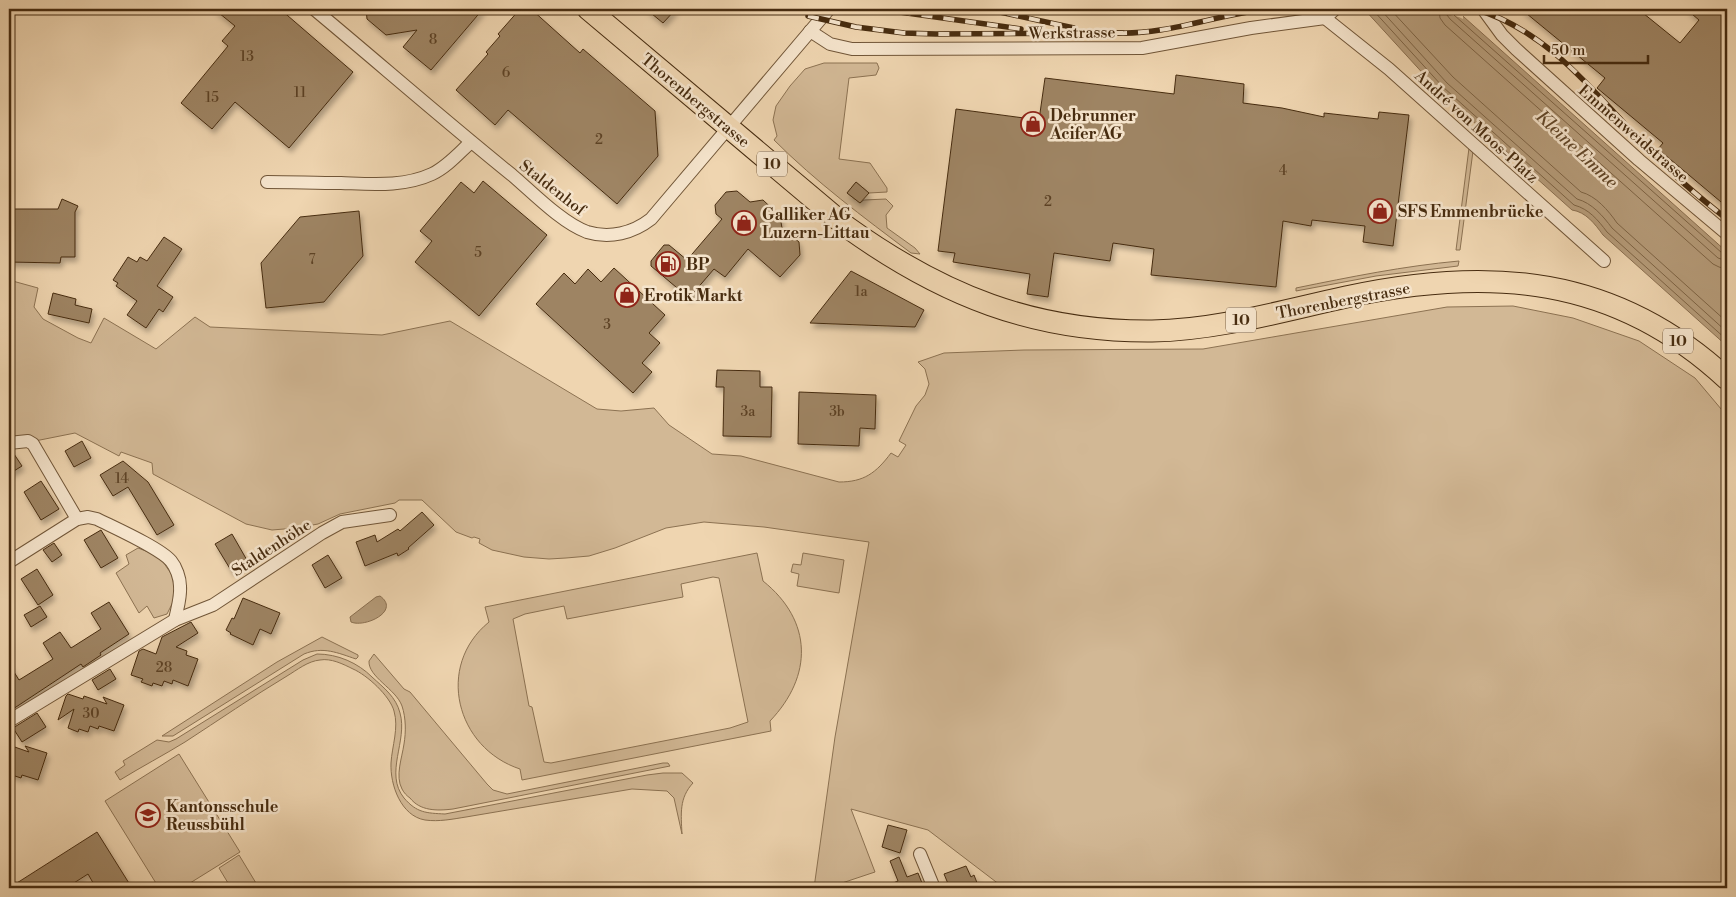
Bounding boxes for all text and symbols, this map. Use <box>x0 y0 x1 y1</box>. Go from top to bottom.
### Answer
street label: Werkstrasse <box>1027 22 1116 44</box>
house number: 8 <box>429 31 437 49</box>
scale bar <box>1544 32 1647 64</box>
text: 50 m <box>1551 41 1585 60</box>
house number: 13 <box>240 48 254 66</box>
street label: Thorenbergstrasse <box>637 49 754 152</box>
house number: 6 <box>502 64 511 82</box>
street label: André von Moos-Platz <box>1410 65 1542 188</box>
street label: Emmenweidstrasse <box>1574 80 1693 187</box>
house number: 11 <box>294 84 306 102</box>
house number: 15 <box>205 89 219 107</box>
water label: Kleine Emme <box>1531 105 1623 194</box>
place label: Debrunner Acifer AG <box>1049 106 1136 144</box>
shop icon: Debrunner Acifer AG <box>1020 111 1046 137</box>
house number: 2 <box>595 131 603 149</box>
road number: 10 <box>757 152 787 176</box>
street label: Staldenhof <box>515 156 590 221</box>
house number: 4 <box>1279 162 1287 180</box>
house number: 2 <box>1044 193 1052 211</box>
shop icon: SFS Emmenbrücke <box>1367 198 1393 224</box>
place label: SFS Emmenbrücke <box>1398 202 1544 222</box>
place label: Galliker AG Luzern-Littau <box>762 205 870 243</box>
shop icon: Galliker AG Luzern-Littau <box>731 210 757 236</box>
house number: 5 <box>474 244 482 262</box>
house number: 7 <box>308 251 316 269</box>
fuel station icon: BP <box>655 251 681 277</box>
place label: BP <box>686 255 710 275</box>
street label: Thorenbergstrasse <box>1275 278 1412 324</box>
shop icon: Erotik Markt <box>614 282 640 308</box>
house number: 1a <box>854 283 868 301</box>
place label: Erotik Markt <box>644 286 743 306</box>
road number: 10 <box>1226 308 1256 332</box>
house number: 3 <box>603 316 611 334</box>
road number: 10 <box>1663 328 1693 354</box>
house number: 3a <box>741 403 756 421</box>
house number: 3b <box>829 403 845 421</box>
house number: 14 <box>115 470 129 488</box>
street label: Staldenhöhe <box>228 515 315 581</box>
house number: 28 <box>156 659 172 677</box>
house number: 30 <box>82 705 100 723</box>
place label: Kantonsschule Reussbühl <box>166 797 279 835</box>
school or university icon: Kantonsschule Reussbühl <box>135 802 161 828</box>

